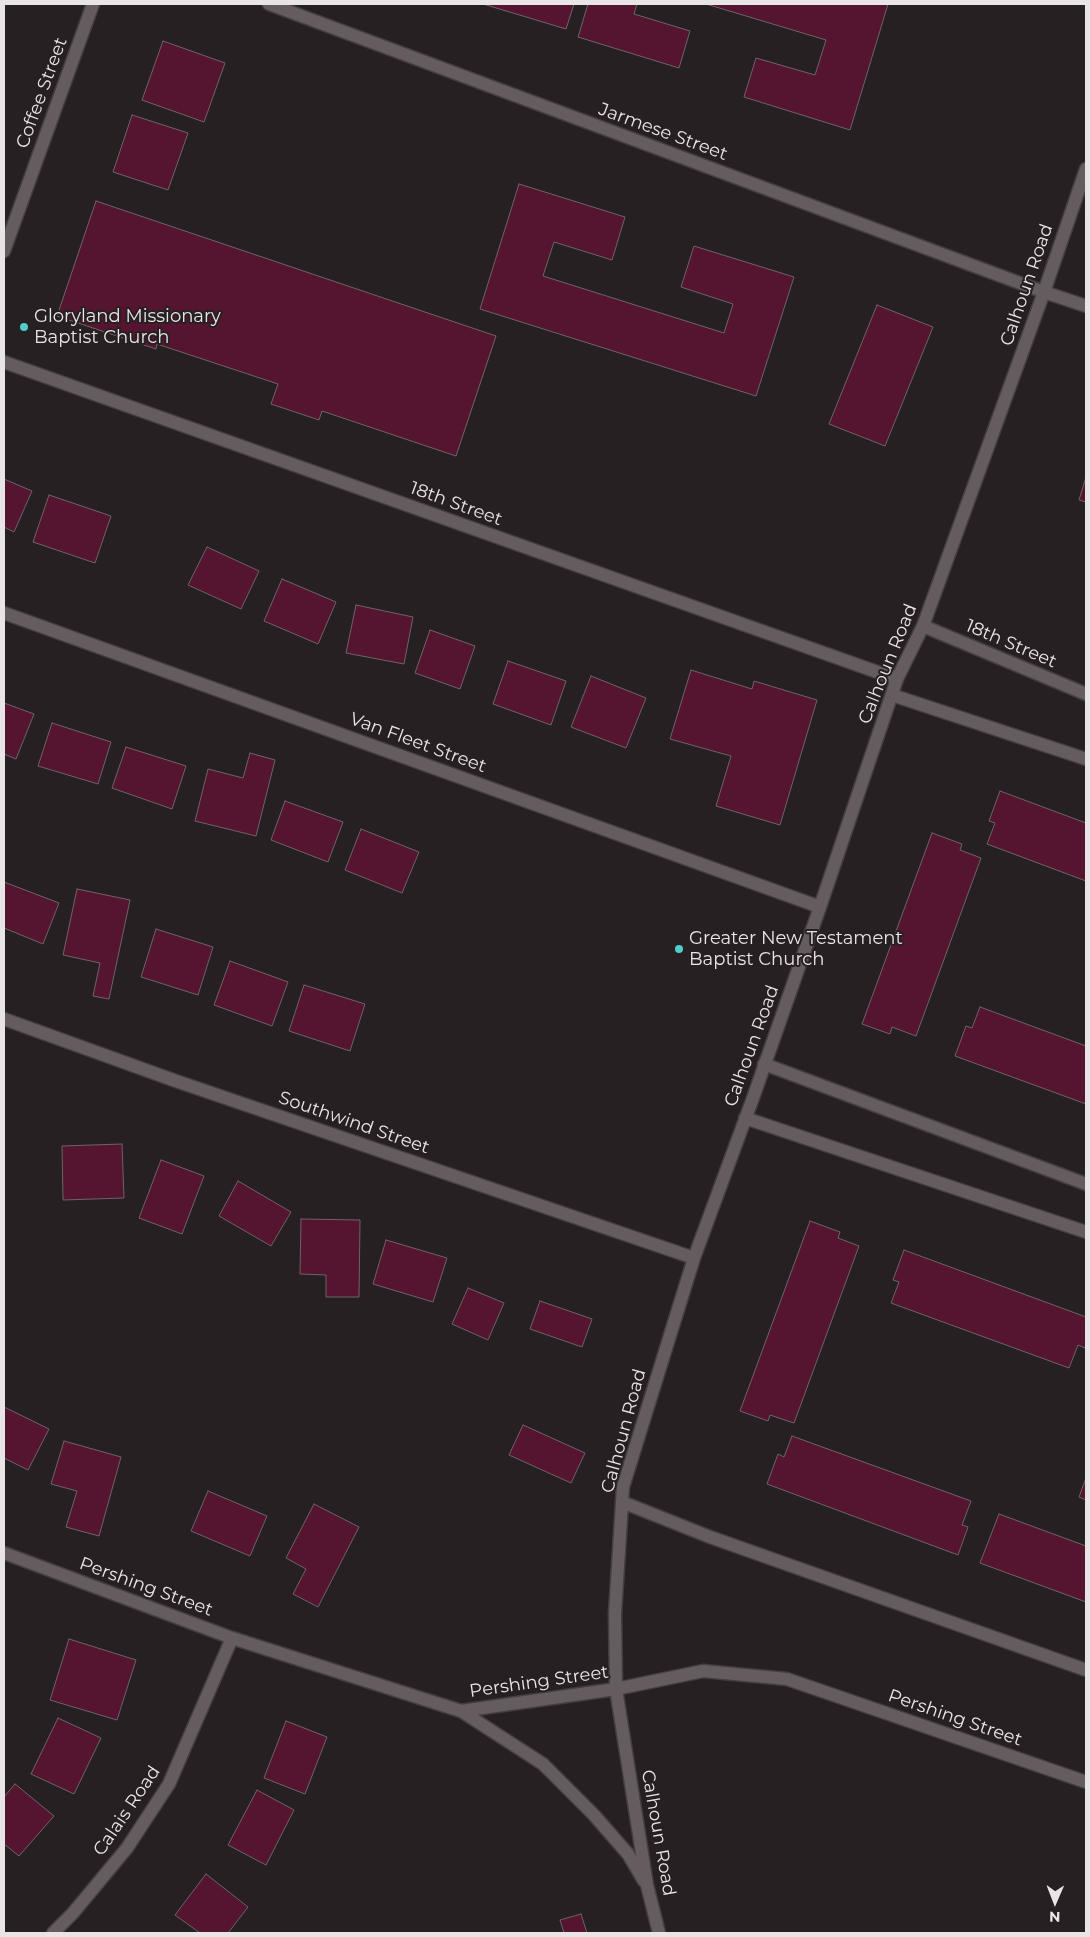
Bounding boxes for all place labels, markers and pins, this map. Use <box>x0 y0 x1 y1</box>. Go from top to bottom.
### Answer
place label: Gloryland Missionary Baptist Church <box>34 306 221 348</box>
marker: Gloryland Missionary Baptist Church <box>18 321 30 333</box>
place label: Greater New Testament Baptist Church <box>689 928 903 971</box>
marker: Greater New Testament Baptist Church <box>673 943 685 955</box>

